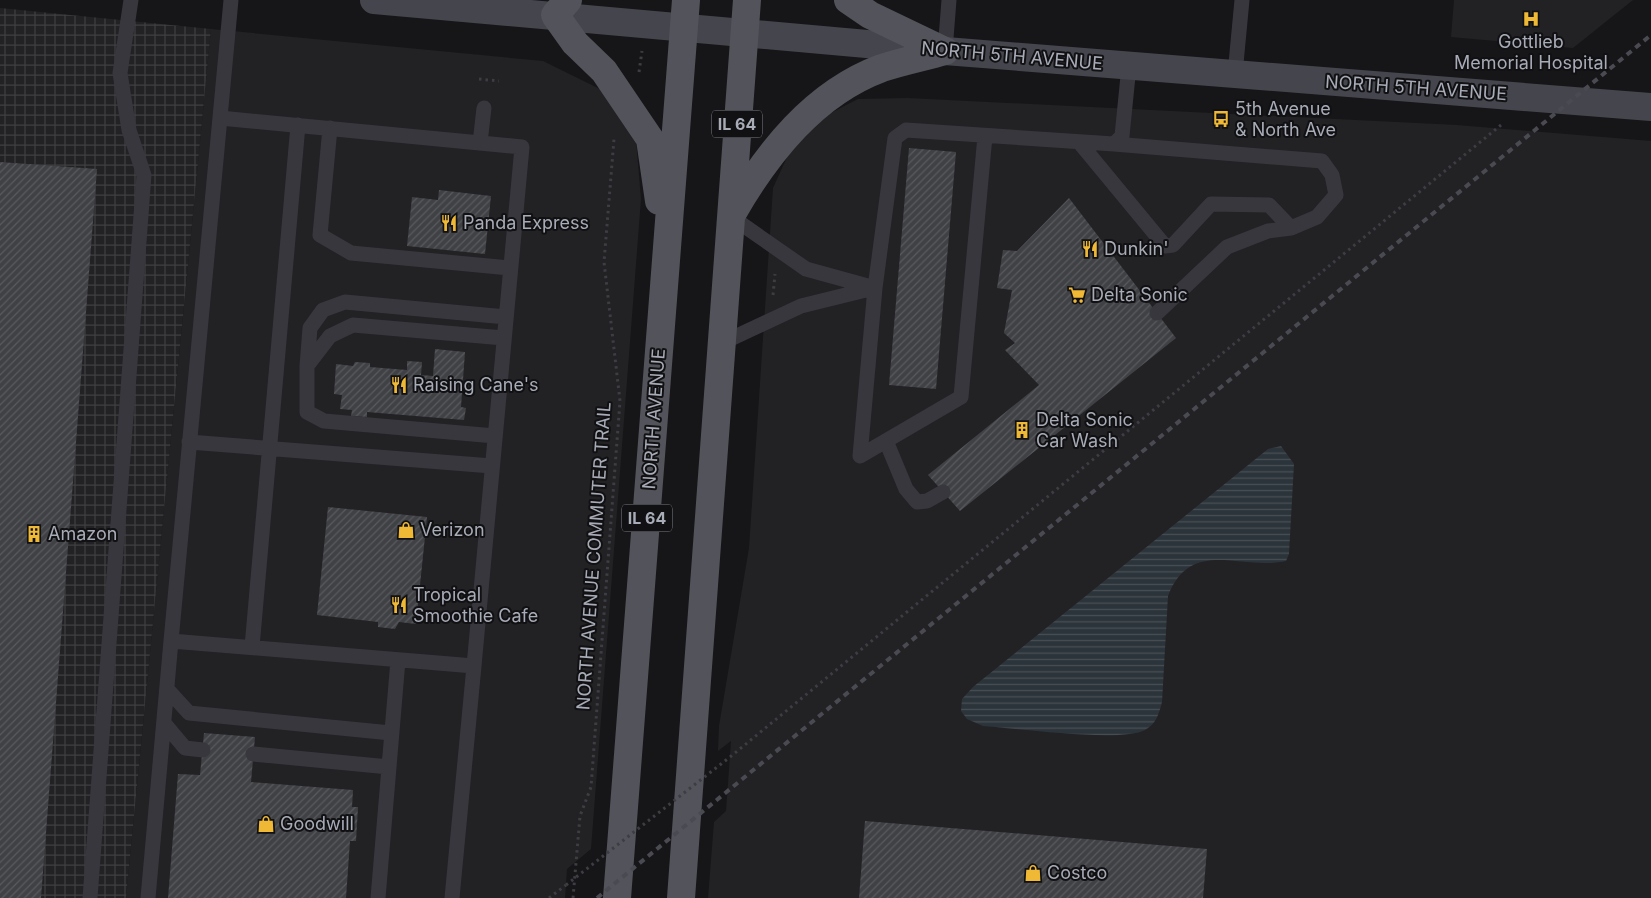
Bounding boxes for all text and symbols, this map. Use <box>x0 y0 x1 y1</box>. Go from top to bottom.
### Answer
hospital icon: Gottlieb Memorial Hospital <box>1521 9 1541 29</box>
place label: Gottlieb Memorial Hospital <box>1454 31 1608 73</box>
street label: NORTH 5TH AVENUE <box>920 37 1104 74</box>
street label: NORTH 5TH AVENUE <box>1324 71 1508 104</box>
place label: 5th Avenue & North Ave <box>1235 98 1336 140</box>
bus stop icon: 5th Avenue & North Ave <box>1211 109 1231 129</box>
road number: IL 64 <box>712 110 762 138</box>
place label: Panda Express <box>463 212 589 233</box>
restaurant icon: Panda Express <box>439 213 459 233</box>
place label: Dunkin' <box>1104 238 1169 259</box>
restaurant icon: Dunkin' <box>1080 239 1100 259</box>
place label: Delta Sonic <box>1091 284 1188 305</box>
supermarket icon: Delta Sonic <box>1067 285 1087 305</box>
street label: NORTH AVENUE <box>638 348 669 490</box>
place label: Raising Cane's <box>413 374 539 395</box>
restaurant icon: Raising Cane's <box>389 375 409 395</box>
street label: NORTH AVENUE COMMUTER TRAIL <box>572 401 615 711</box>
place label: Delta Sonic Car Wash <box>1036 409 1133 451</box>
building icon: Delta Sonic Car Wash <box>1012 420 1032 440</box>
road number: IL 64 <box>622 504 672 532</box>
place label: Verizon <box>420 519 485 540</box>
shop icon: Verizon <box>396 520 416 540</box>
place label: Amazon <box>48 523 117 544</box>
building icon: Amazon <box>24 524 44 544</box>
place label: Tropical Smoothie Cafe <box>413 584 538 626</box>
restaurant icon: Tropical Smoothie Cafe <box>389 595 409 615</box>
place label: Goodwill <box>280 813 354 834</box>
shop icon: Goodwill <box>256 814 276 834</box>
place label: Costco <box>1047 862 1107 883</box>
shop icon: Costco <box>1023 863 1043 883</box>

